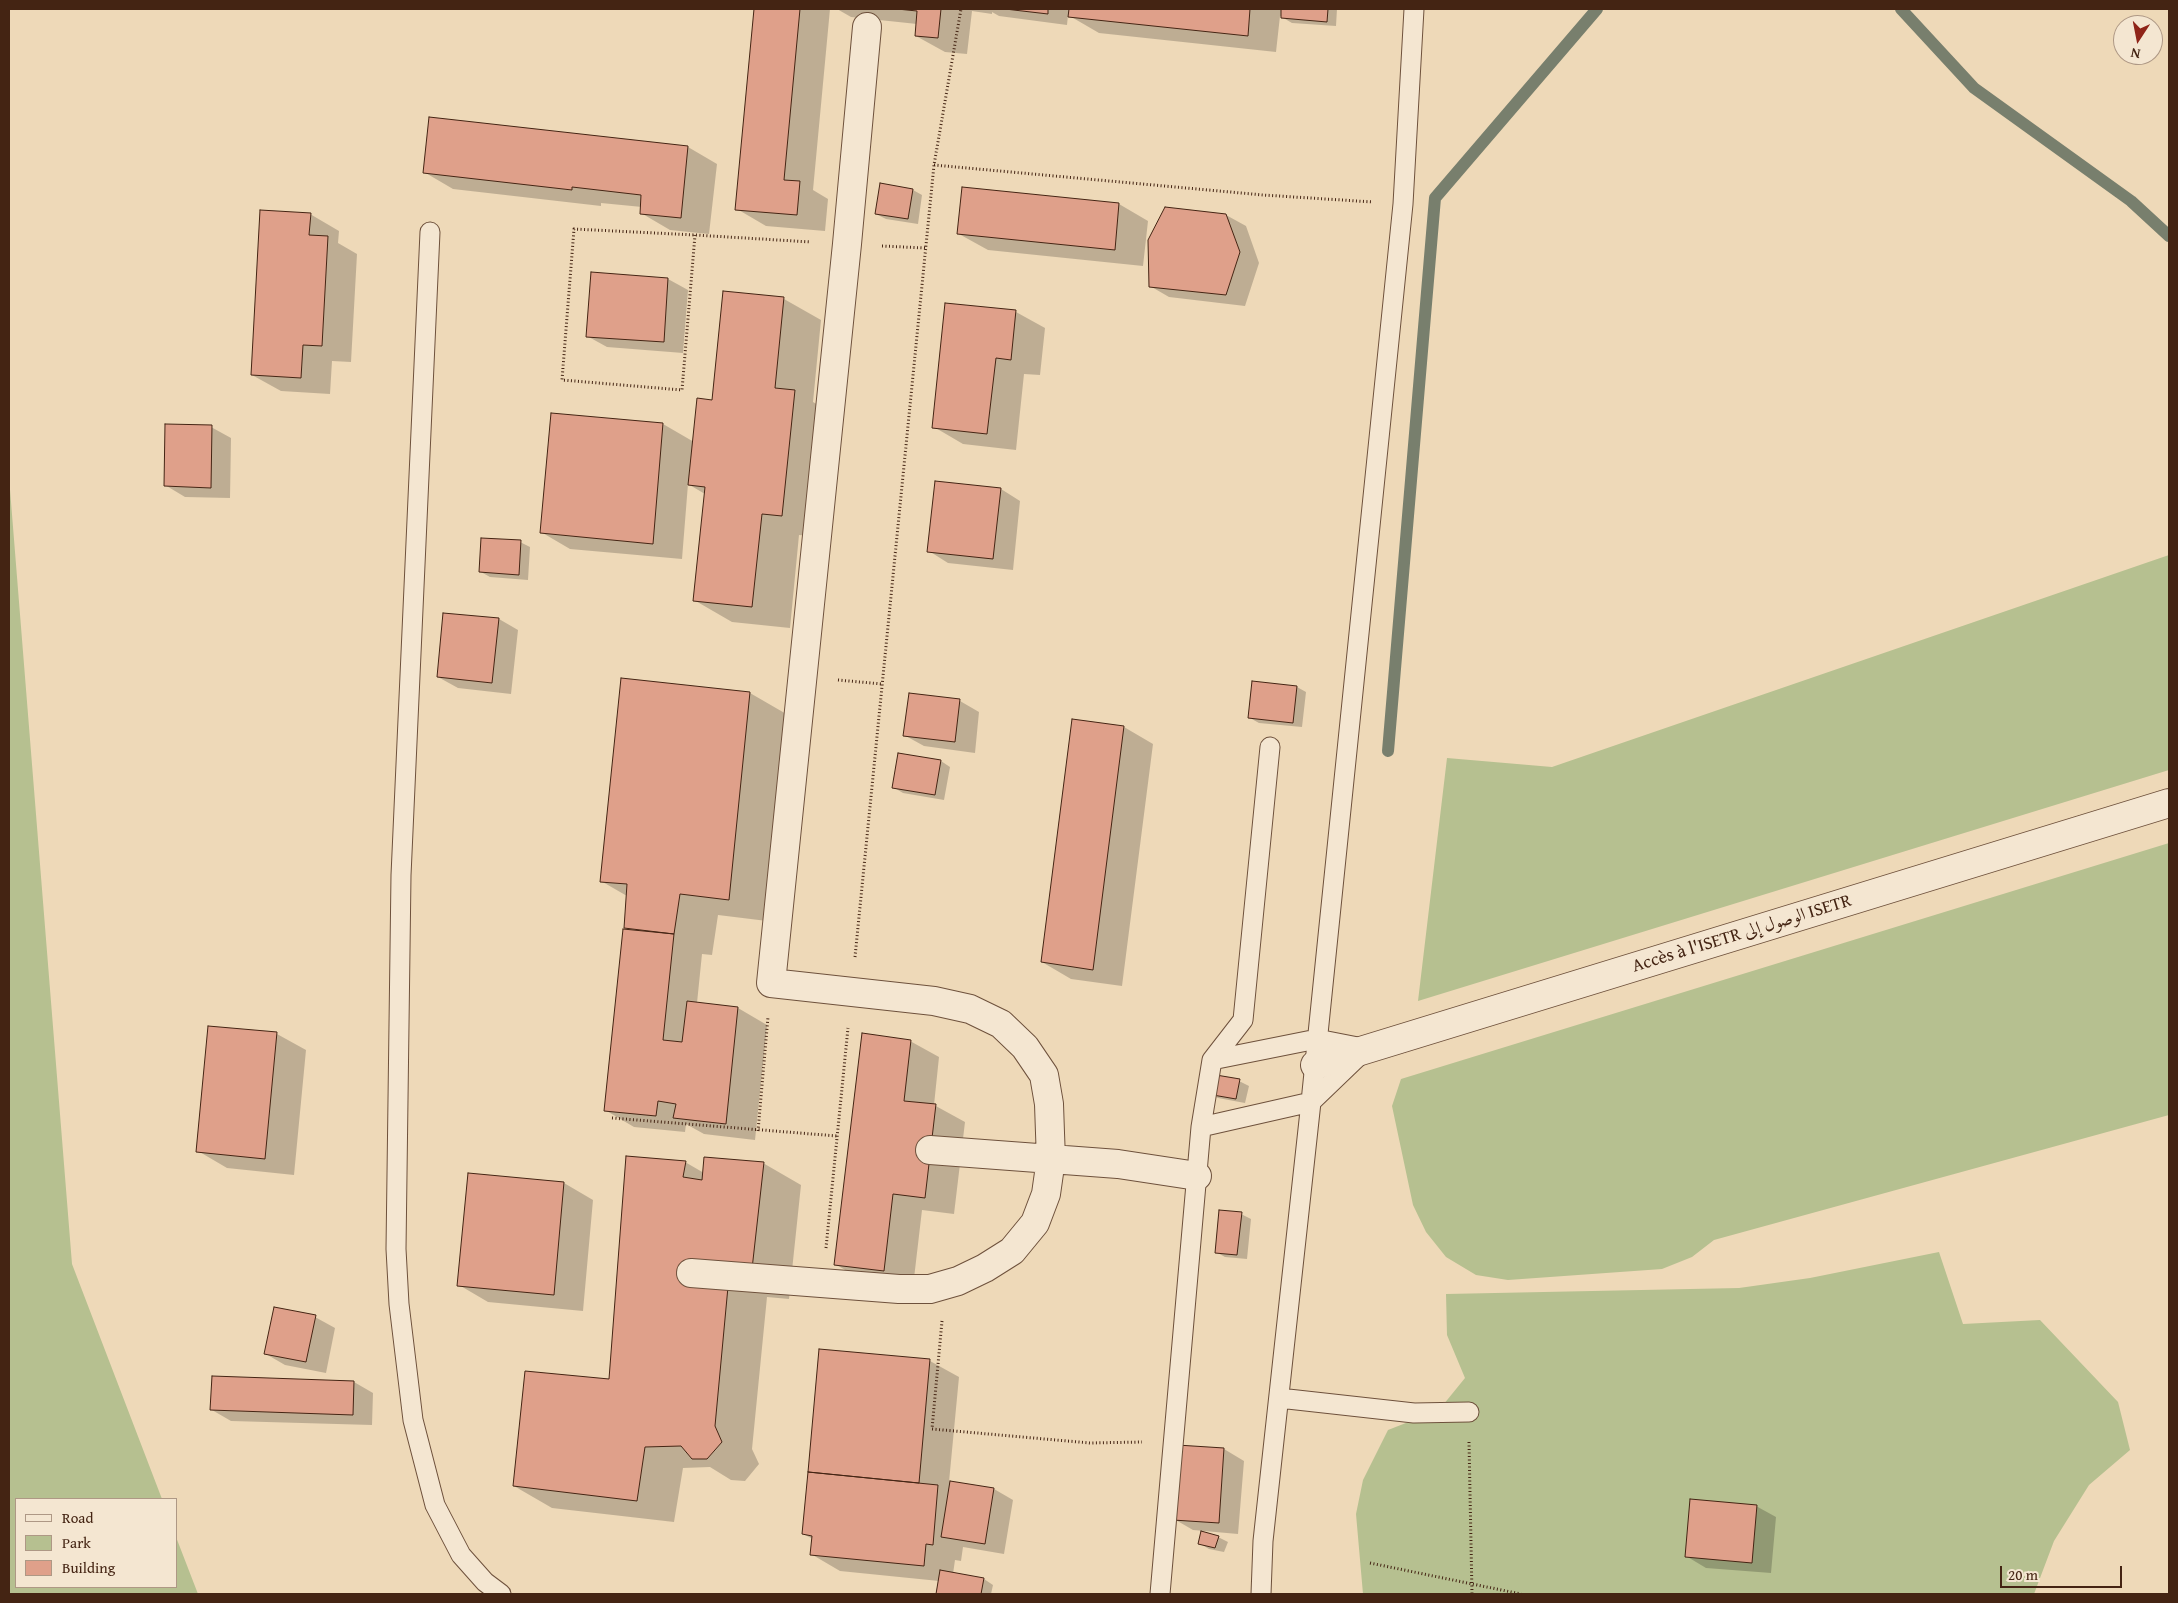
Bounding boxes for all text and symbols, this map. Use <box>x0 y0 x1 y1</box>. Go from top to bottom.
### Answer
north arrow <box>2113 15 2163 65</box>
text: N <box>2129 43 2142 64</box>
street label: Accès à l'ISETR الوصول إلى ISETR <box>1630 890 1854 978</box>
legend <box>15 1498 178 1588</box>
text: Road <box>62 1507 93 1528</box>
text: Park <box>62 1532 91 1553</box>
scale bar <box>2003 1556 2126 1588</box>
text: Building <box>62 1557 115 1578</box>
text: 20 m <box>2008 1564 2038 1585</box>

